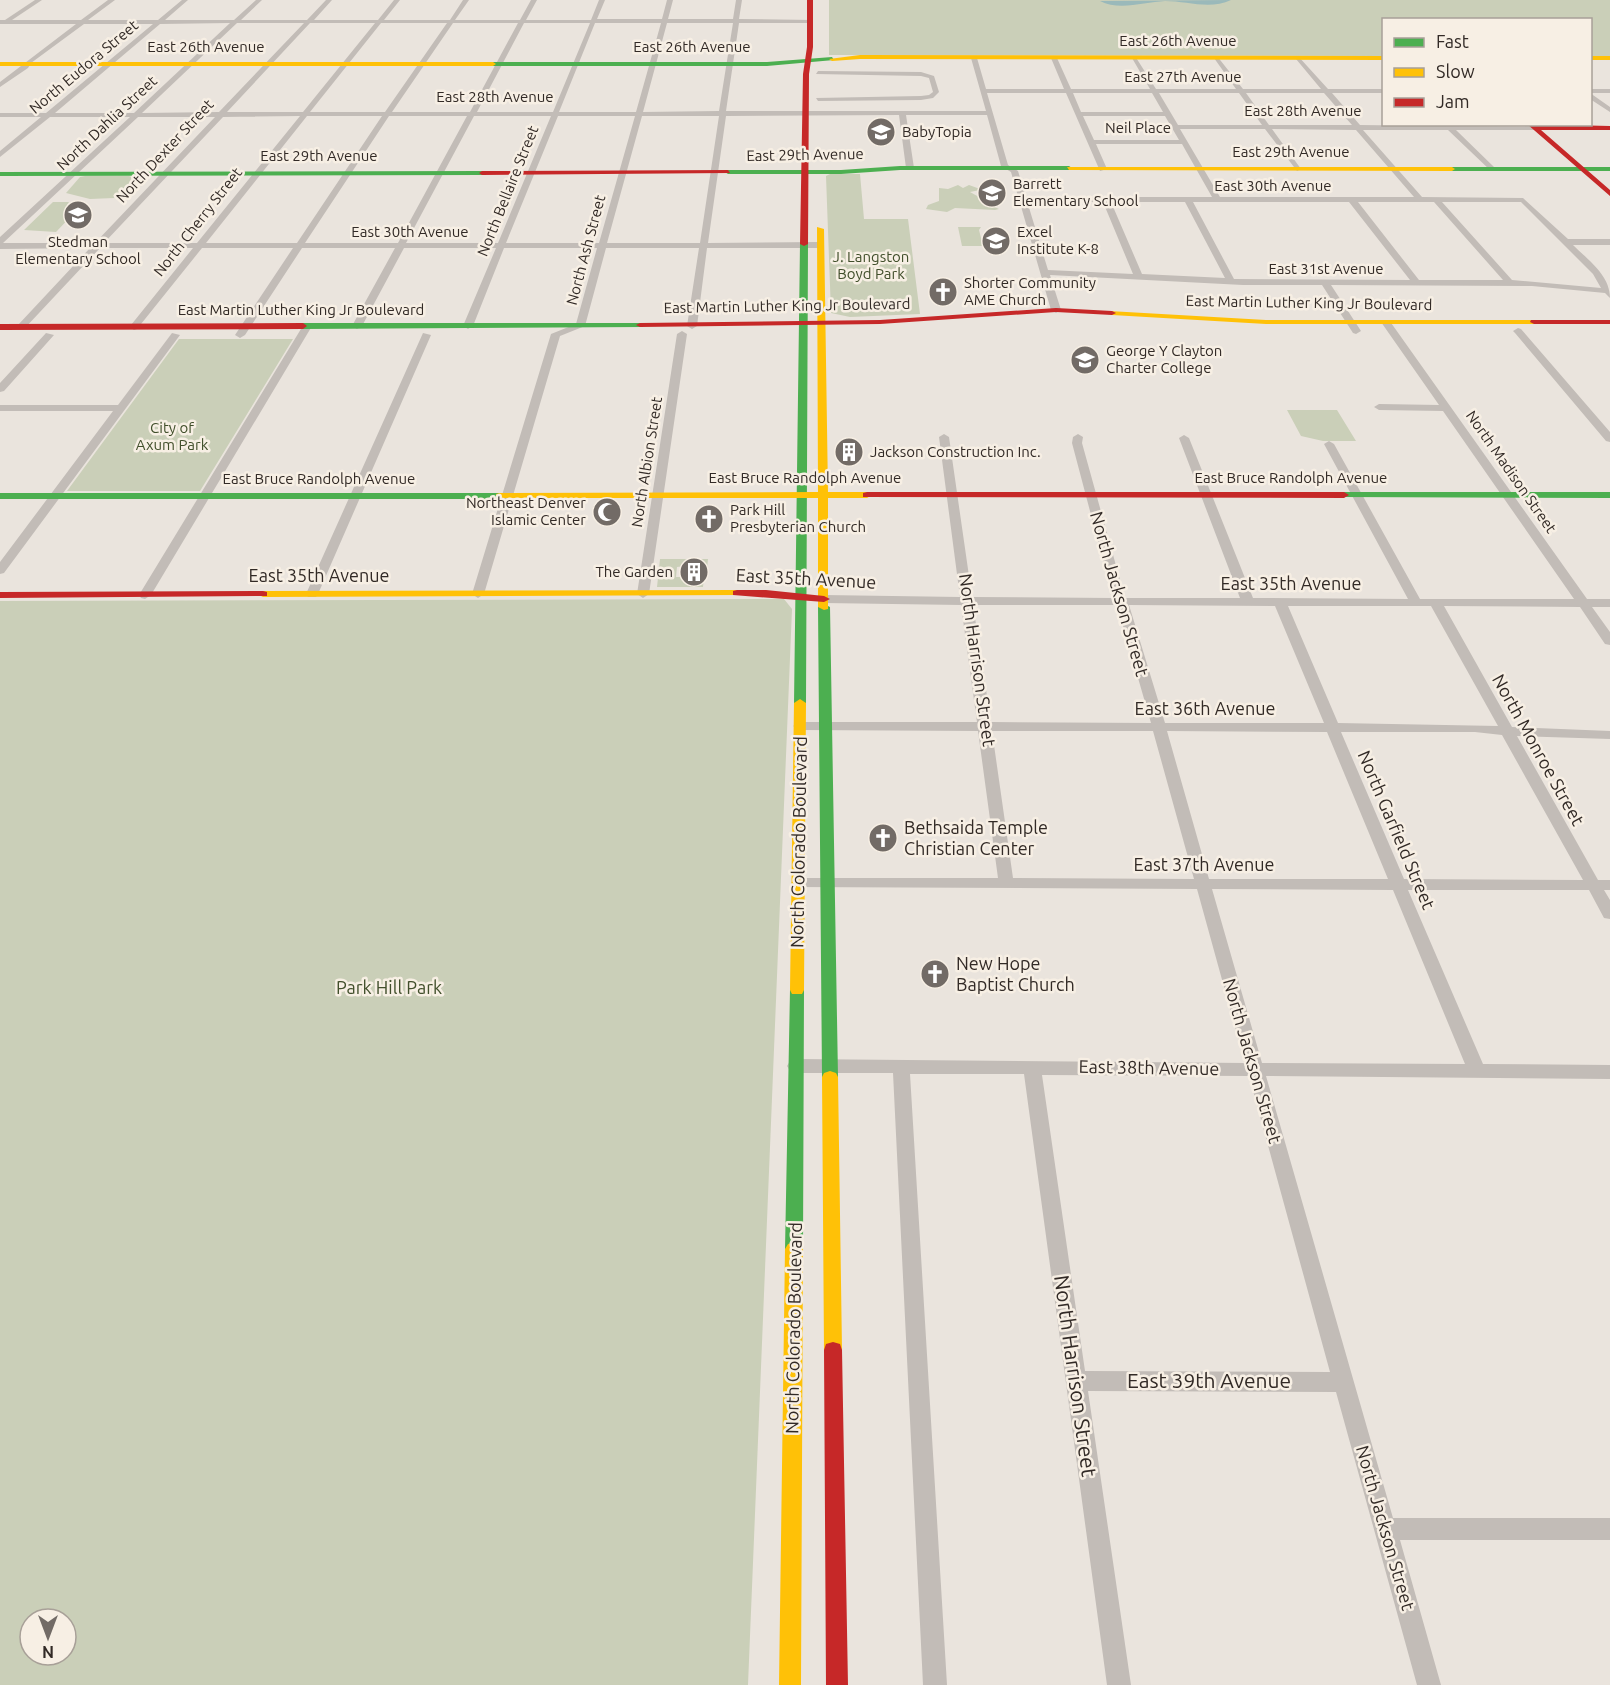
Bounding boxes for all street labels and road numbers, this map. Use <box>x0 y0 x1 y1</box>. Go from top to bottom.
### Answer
street label: North Eudora Street <box>26 16 141 117</box>
street label: East 26th Avenue <box>1119 32 1237 49</box>
street label: East 26th Avenue <box>147 38 265 55</box>
street label: East 26th Avenue <box>633 38 751 55</box>
street label: East 27th Avenue <box>1124 68 1242 85</box>
street label: North Dahlia Street <box>53 72 160 173</box>
street label: East 28th Avenue <box>436 88 554 105</box>
street label: North Dexter Street <box>113 96 217 206</box>
street label: East 28th Avenue <box>1244 102 1362 119</box>
street label: Neil Place <box>1105 119 1171 136</box>
street label: North Bellaire Street <box>474 123 542 259</box>
street label: East 29th Avenue <box>1232 143 1350 160</box>
street label: East 29th Avenue <box>746 145 864 164</box>
street label: East 29th Avenue <box>260 147 378 164</box>
street label: North Cherry Street <box>150 164 245 279</box>
street label: East 30th Avenue <box>1214 177 1332 194</box>
street label: North Ash Street <box>563 193 608 307</box>
street label: East 30th Avenue <box>351 223 469 240</box>
street label: East 31st Avenue <box>1268 260 1384 277</box>
street label: East Martin Luther King Jr Boulevard <box>1186 292 1433 313</box>
street label: East Martin Luther King Jr Boulevard <box>663 295 910 316</box>
street label: East Martin Luther King Jr Boulevard <box>178 301 424 318</box>
street label: North Albion Street <box>628 395 665 528</box>
street label: North Madison Street <box>1463 407 1560 536</box>
street label: East Bruce Randolph Avenue <box>709 469 901 486</box>
street label: East Bruce Randolph Avenue <box>1195 469 1387 486</box>
street label: East Bruce Randolph Avenue <box>223 470 415 487</box>
street label: North Jackson Street <box>1087 509 1153 678</box>
street label: East 35th Avenue <box>735 564 877 592</box>
street label: East 35th Avenue <box>249 565 389 585</box>
street label: North Harrison Street <box>956 572 1000 748</box>
street label: East 35th Avenue <box>1221 573 1361 593</box>
street label: North Monroe Street <box>1489 670 1589 829</box>
street label: East 36th Avenue <box>1135 698 1275 718</box>
street label: North Colorado Boulevard <box>786 736 810 948</box>
street label: North Garfield Street <box>1354 747 1439 912</box>
street label: East 37th Avenue <box>1134 854 1274 874</box>
street label: North Jackson Street <box>1220 976 1286 1145</box>
street label: East 38th Avenue <box>1078 1056 1220 1078</box>
street label: North Colorado Boulevard <box>781 1222 805 1434</box>
street label: North Harrison Street <box>1050 1273 1102 1478</box>
street label: East 39th Avenue <box>1127 1368 1291 1392</box>
street label: North Jackson Street <box>1353 1443 1419 1612</box>

